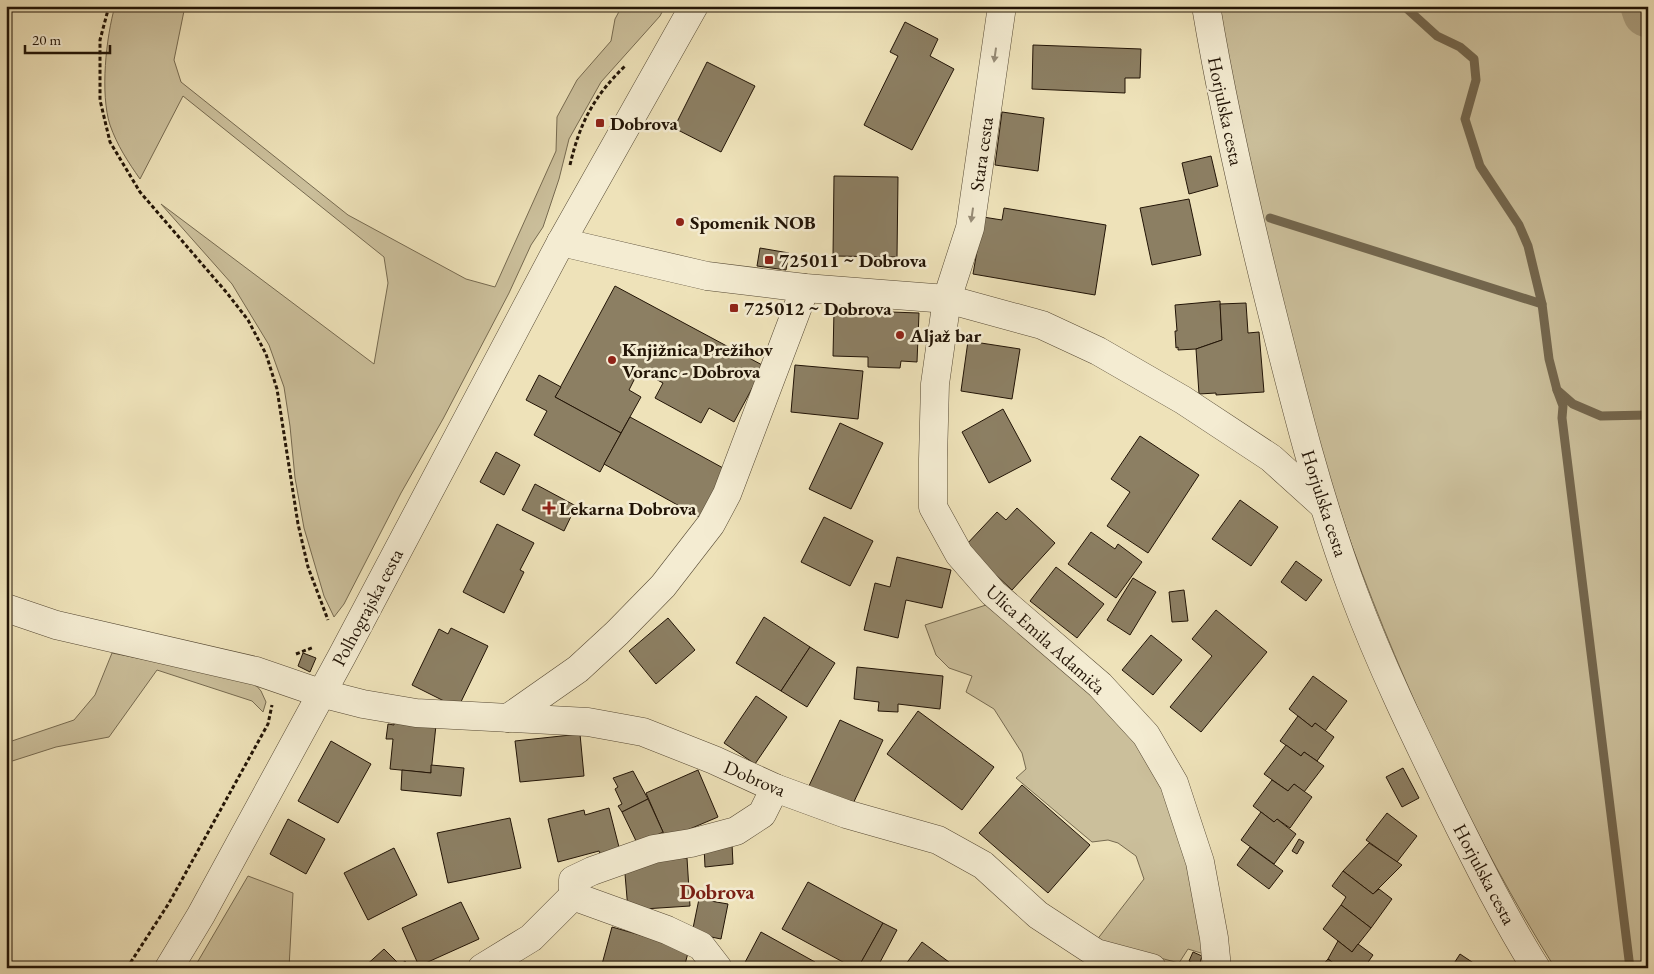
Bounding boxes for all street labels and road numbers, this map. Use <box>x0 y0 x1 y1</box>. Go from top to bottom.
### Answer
street label: Horjulska cesta <box>1202 54 1249 168</box>
street label: Stara cesta <box>964 115 999 193</box>
street label: Horjulska cesta <box>1296 447 1354 560</box>
street label: Polhograjska cesta <box>326 544 409 670</box>
street label: Ulica Emila Adamiča <box>980 579 1111 700</box>
street label: Dobrova <box>720 754 790 803</box>
street label: Horjulska cesta <box>1447 819 1522 929</box>

